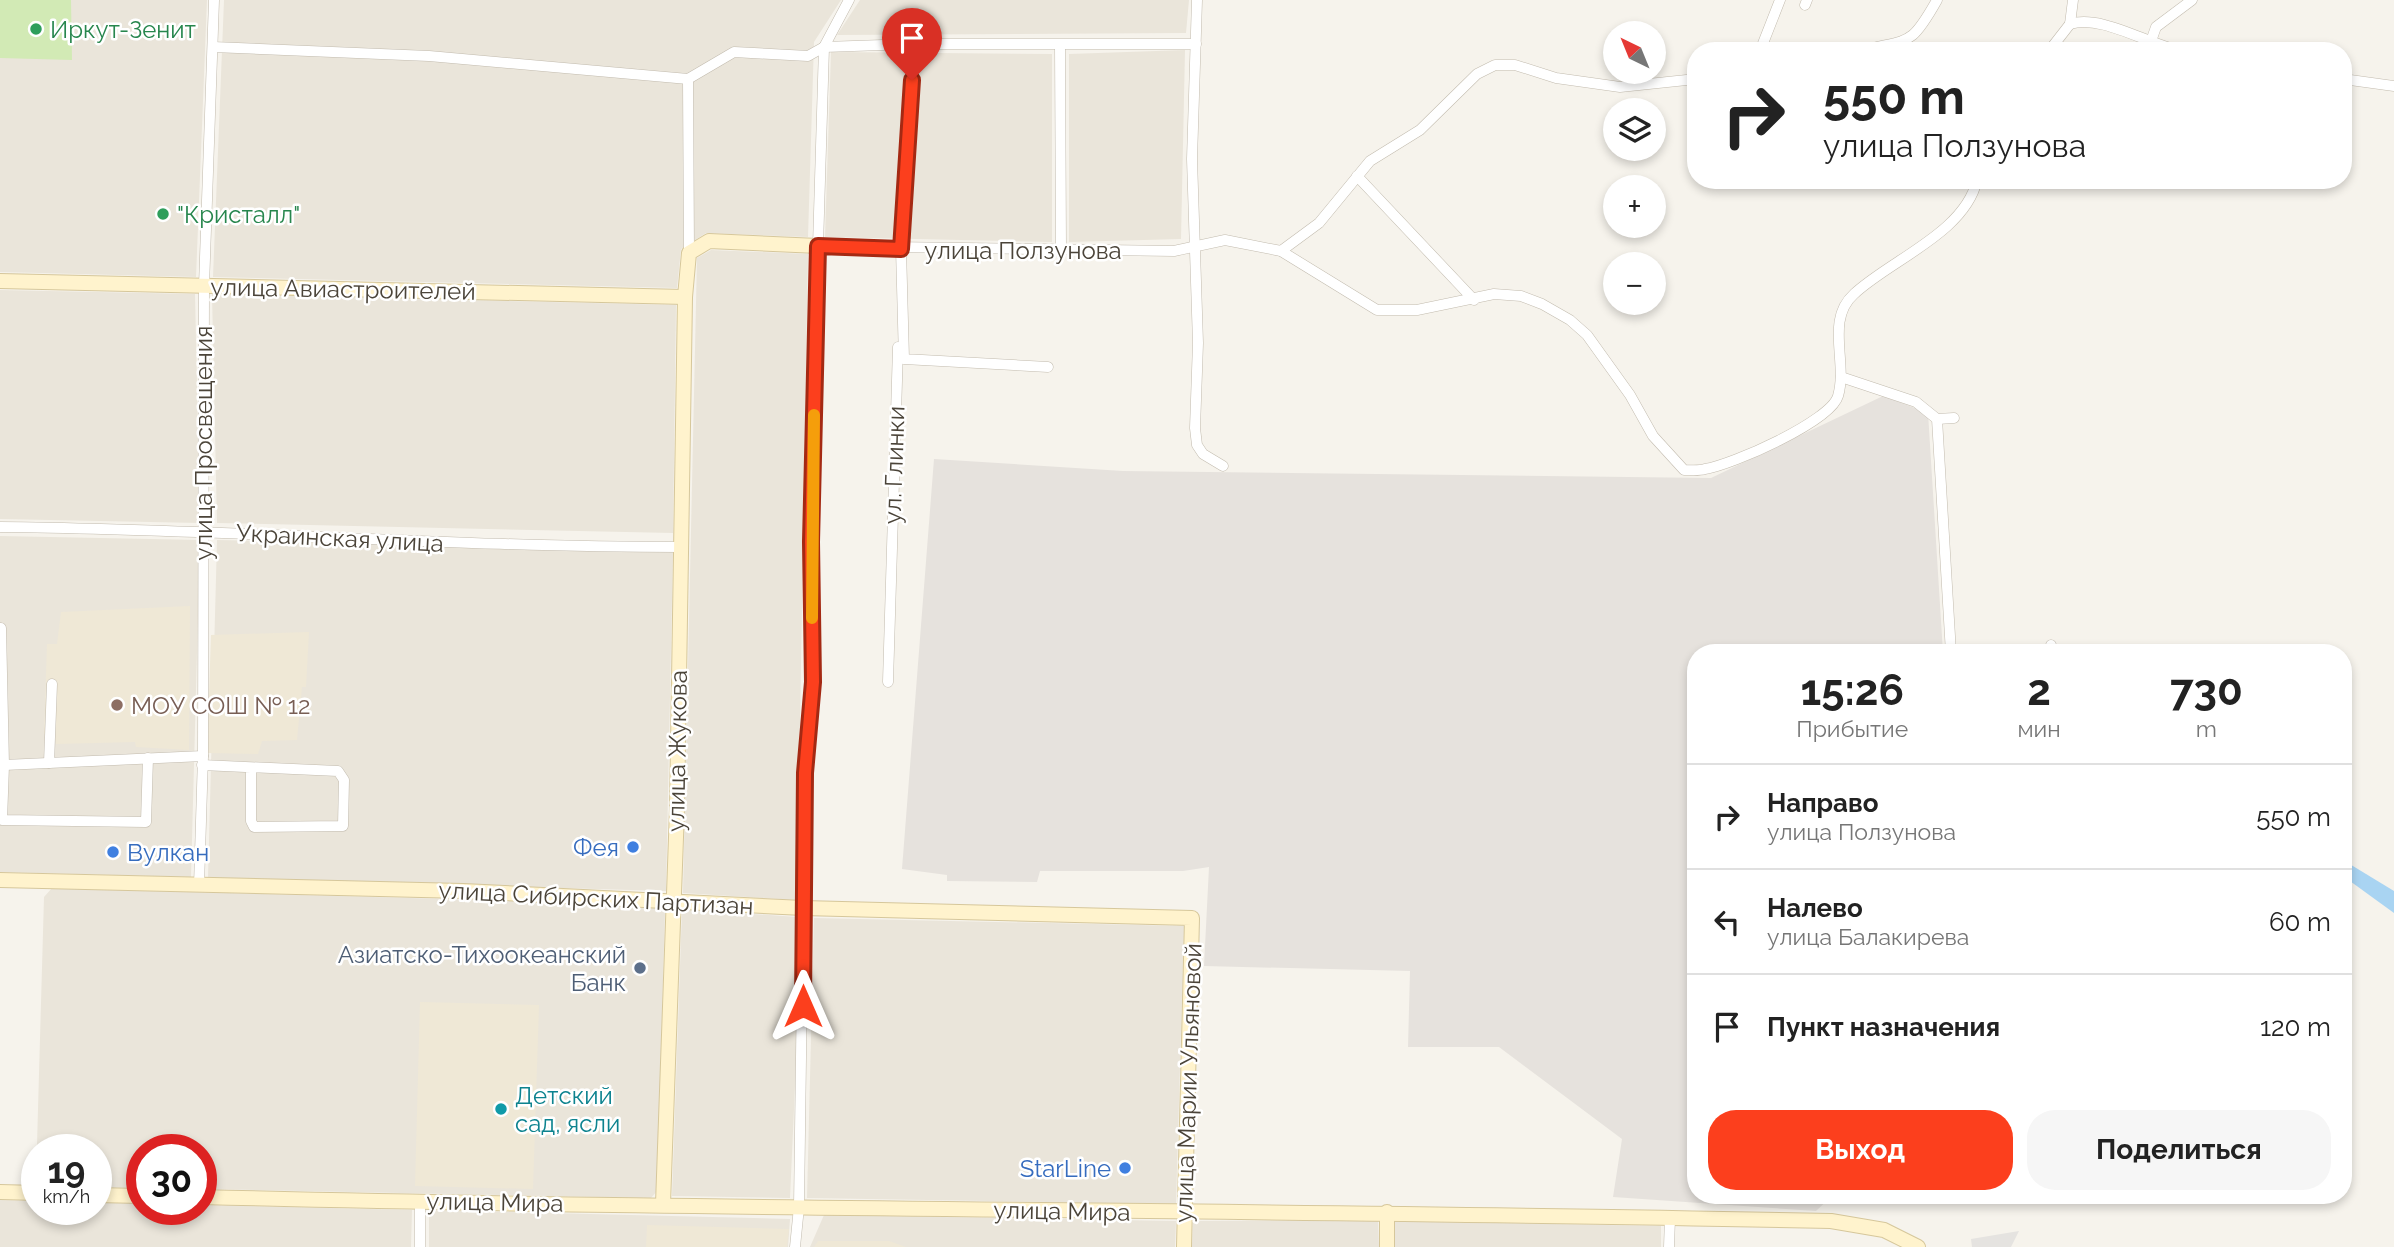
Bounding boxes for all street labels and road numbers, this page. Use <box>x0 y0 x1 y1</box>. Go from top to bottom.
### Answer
street label: улица Ползунова <box>924 236 1122 265</box>
street label: улица Авиастроителей <box>210 272 476 306</box>
street label: улица Просвещения <box>189 326 218 560</box>
street label: ул. Глинки <box>877 405 911 525</box>
street label: Украинская улица <box>235 518 445 558</box>
street label: улица Жукова <box>661 670 693 832</box>
street label: улица Сибирских Партизан <box>438 875 754 921</box>
street label: улица Марии Ульяновой <box>1169 943 1207 1223</box>
street label: улица Мира <box>426 1186 564 1218</box>
street label: улица Мира <box>993 1195 1131 1227</box>

